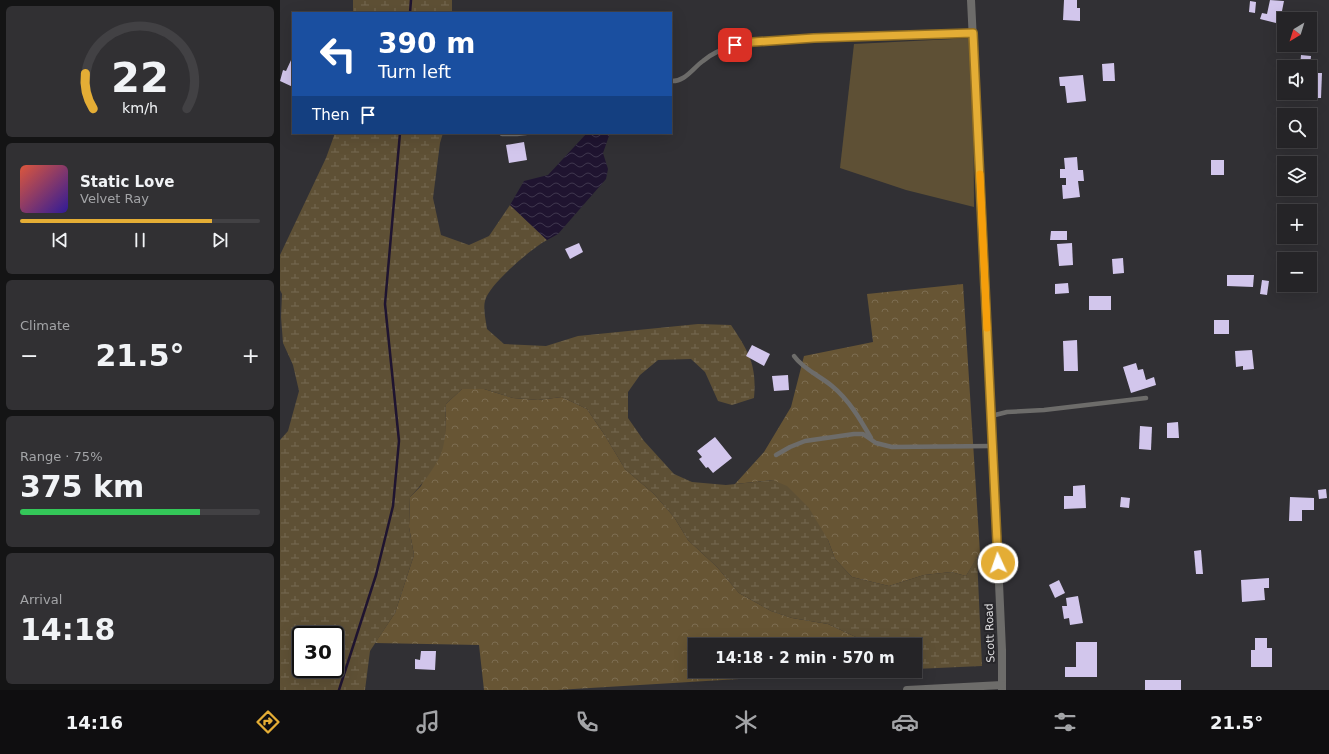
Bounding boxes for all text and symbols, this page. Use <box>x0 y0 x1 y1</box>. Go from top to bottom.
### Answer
north arrow <box>1277 12 1317 52</box>
map controls <box>1277 12 1317 292</box>
text: 390 m <box>378 27 475 60</box>
icon: left <box>312 28 364 80</box>
pin <box>718 28 752 62</box>
icon: arrive <box>724 34 746 56</box>
text: 22 <box>111 53 169 102</box>
button: sound <box>1277 60 1317 100</box>
text: Turn left <box>378 61 451 82</box>
text: km/h <box>122 100 158 116</box>
icon: arrive <box>357 104 379 126</box>
text: Then <box>312 106 349 124</box>
button: search <box>1277 108 1317 148</box>
button: layers <box>1277 156 1317 196</box>
text: Static Love <box>80 173 174 191</box>
text: Velvet Ray <box>80 191 149 206</box>
button: + <box>1277 204 1317 244</box>
icon: previous <box>49 229 71 251</box>
icon: pause <box>129 229 151 251</box>
icon: next <box>209 229 231 251</box>
button: − <box>1277 252 1317 292</box>
text: Climate <box>20 318 70 333</box>
text: 21.5° <box>95 338 185 373</box>
text: − <box>20 343 38 368</box>
text: + <box>242 343 260 368</box>
text: Range · 75% <box>20 449 103 464</box>
text: 375 km <box>20 469 144 504</box>
position arrow <box>977 542 1019 584</box>
text: Arrival <box>20 592 62 607</box>
street label: Scott Road <box>982 603 998 663</box>
text: 14:18 <box>20 612 116 647</box>
speed limit sign: 30 <box>292 626 344 678</box>
text: 14:18 · 2 min · 570 m <box>715 649 895 667</box>
icon: directions <box>254 708 282 736</box>
icon: music <box>414 708 442 736</box>
icon: phone <box>573 708 601 736</box>
icon: climate <box>732 708 760 736</box>
icon: car <box>891 708 919 736</box>
icon: filters <box>1051 708 1079 736</box>
text: 14:16 <box>66 712 123 733</box>
text: 21.5° <box>1210 712 1263 733</box>

